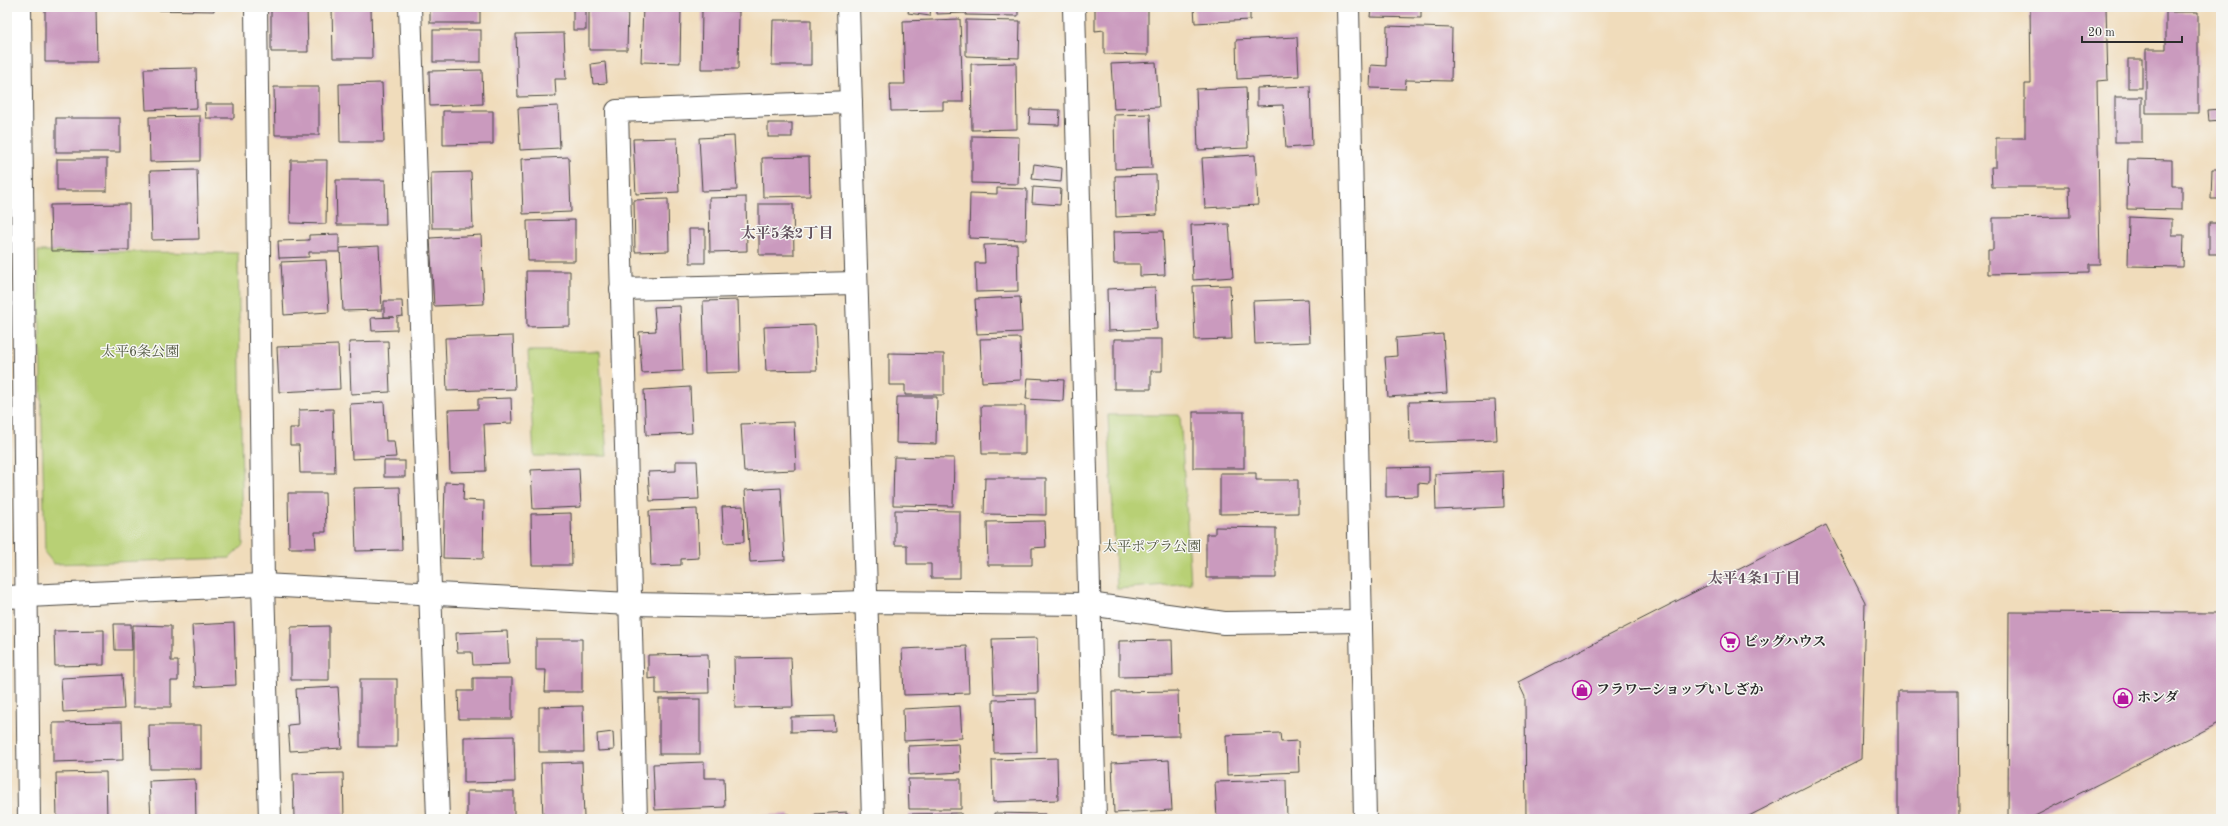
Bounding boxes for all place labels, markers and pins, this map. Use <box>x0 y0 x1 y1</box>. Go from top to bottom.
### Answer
supermarket icon: ビッグハウス <box>1719 631 1741 653</box>
place label: ビッグハウス <box>1744 634 1826 649</box>
shop icon: フラワーショップいしざか <box>1571 679 1593 701</box>
place label: フラワーショップいしざか <box>1596 682 1763 697</box>
shop icon: ホンダ <box>2112 687 2134 709</box>
place label: ホンダ <box>2137 689 2178 705</box>

